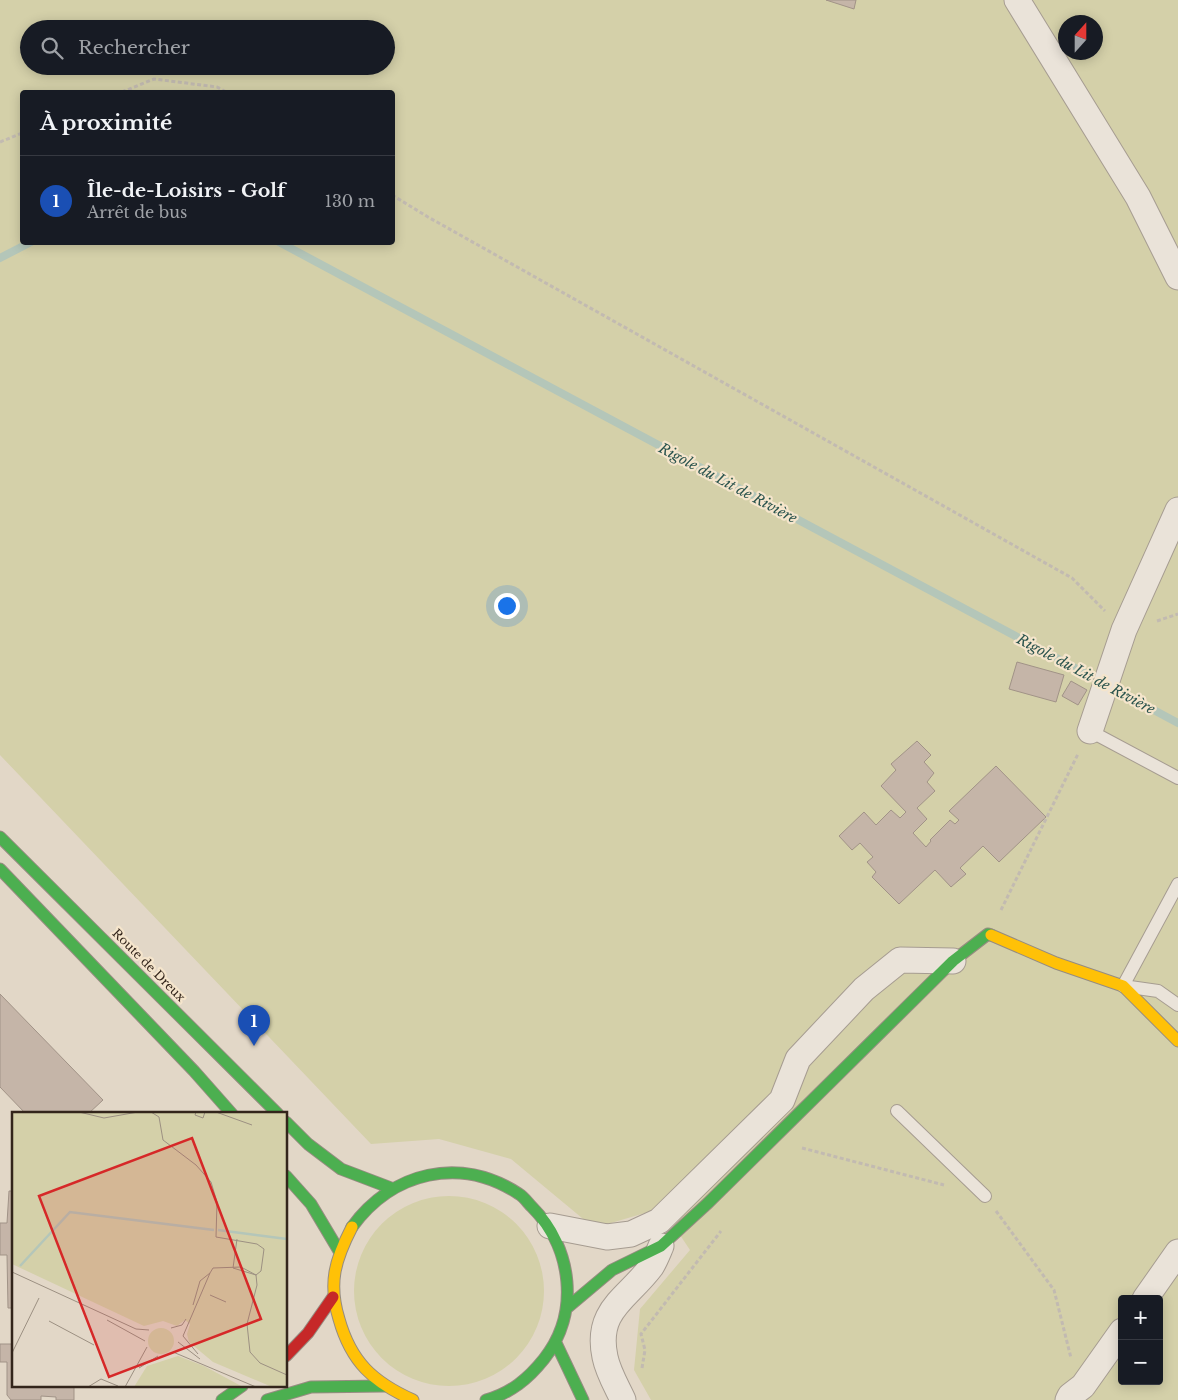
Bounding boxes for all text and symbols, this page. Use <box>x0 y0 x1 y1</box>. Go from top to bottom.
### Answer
north arrow <box>1058 15 1103 60</box>
search box <box>20 20 395 75</box>
icon: search <box>38 34 66 62</box>
text: Rechercher <box>78 36 190 59</box>
text: À proximité <box>40 110 172 136</box>
text: Île-de-Loisirs - Golf <box>87 179 285 202</box>
text: 1 <box>53 191 59 211</box>
text: 130 m <box>325 191 375 211</box>
text: Arrêt de bus <box>87 202 187 222</box>
water label: Rigole du Lit de Rivière <box>655 438 801 527</box>
your location <box>494 593 520 619</box>
water label: Rigole du Lit de Rivière <box>1013 629 1159 718</box>
street label: Route de Dreux <box>109 925 189 1005</box>
pin: 1 <box>238 1005 270 1046</box>
inset map <box>12 1112 288 1388</box>
map controls <box>1118 1295 1163 1385</box>
button: + <box>1118 1295 1163 1340</box>
button: − <box>1118 1340 1163 1385</box>

